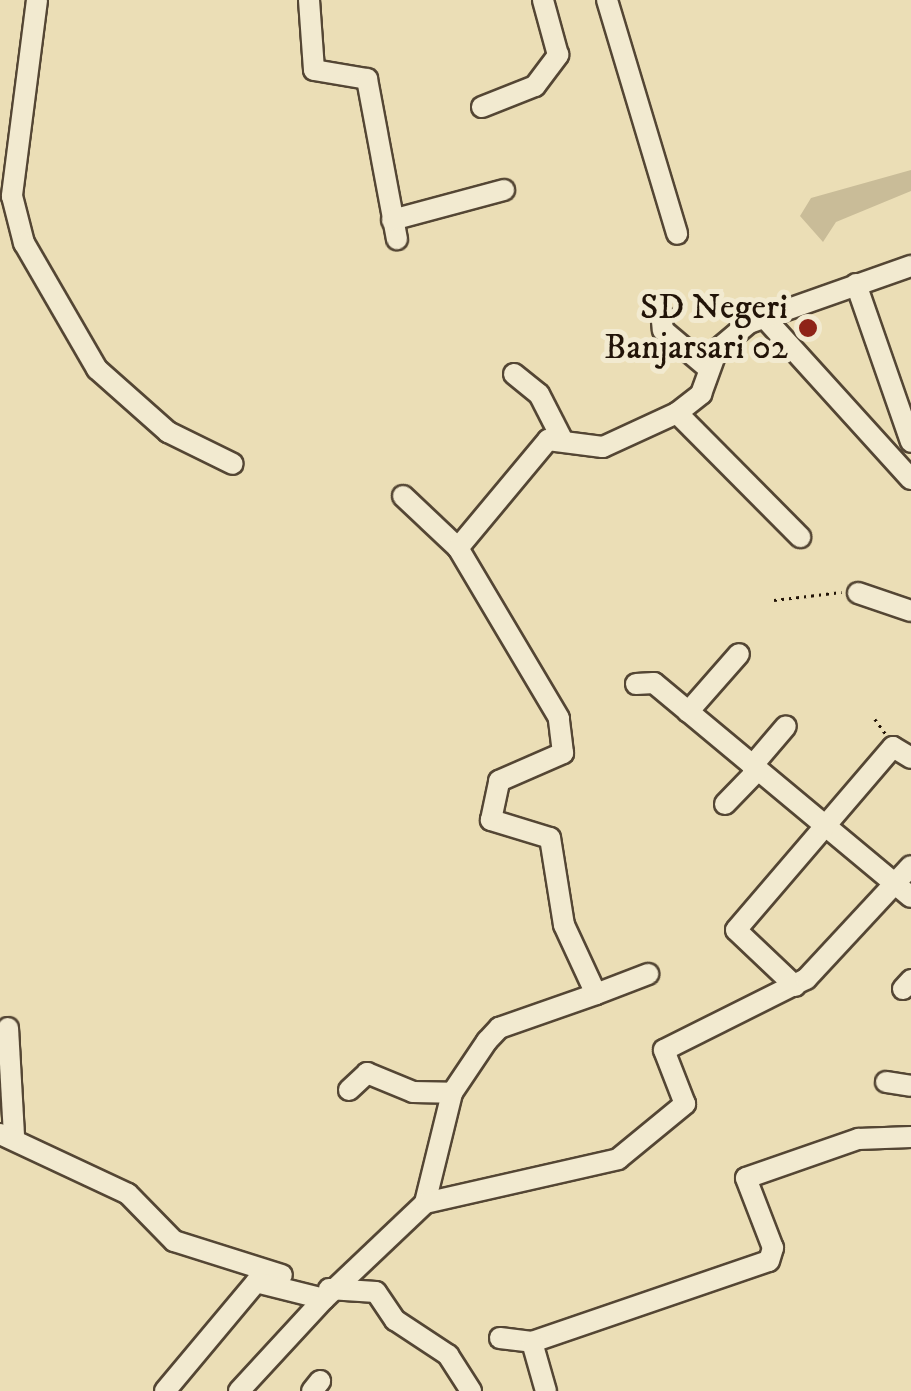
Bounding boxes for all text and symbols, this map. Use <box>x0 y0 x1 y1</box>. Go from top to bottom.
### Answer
place label: SD Negeri Banjarsari 02 <box>604 287 788 369</box>
marker: SD Negeri Banjarsari 02 <box>797 317 819 339</box>

